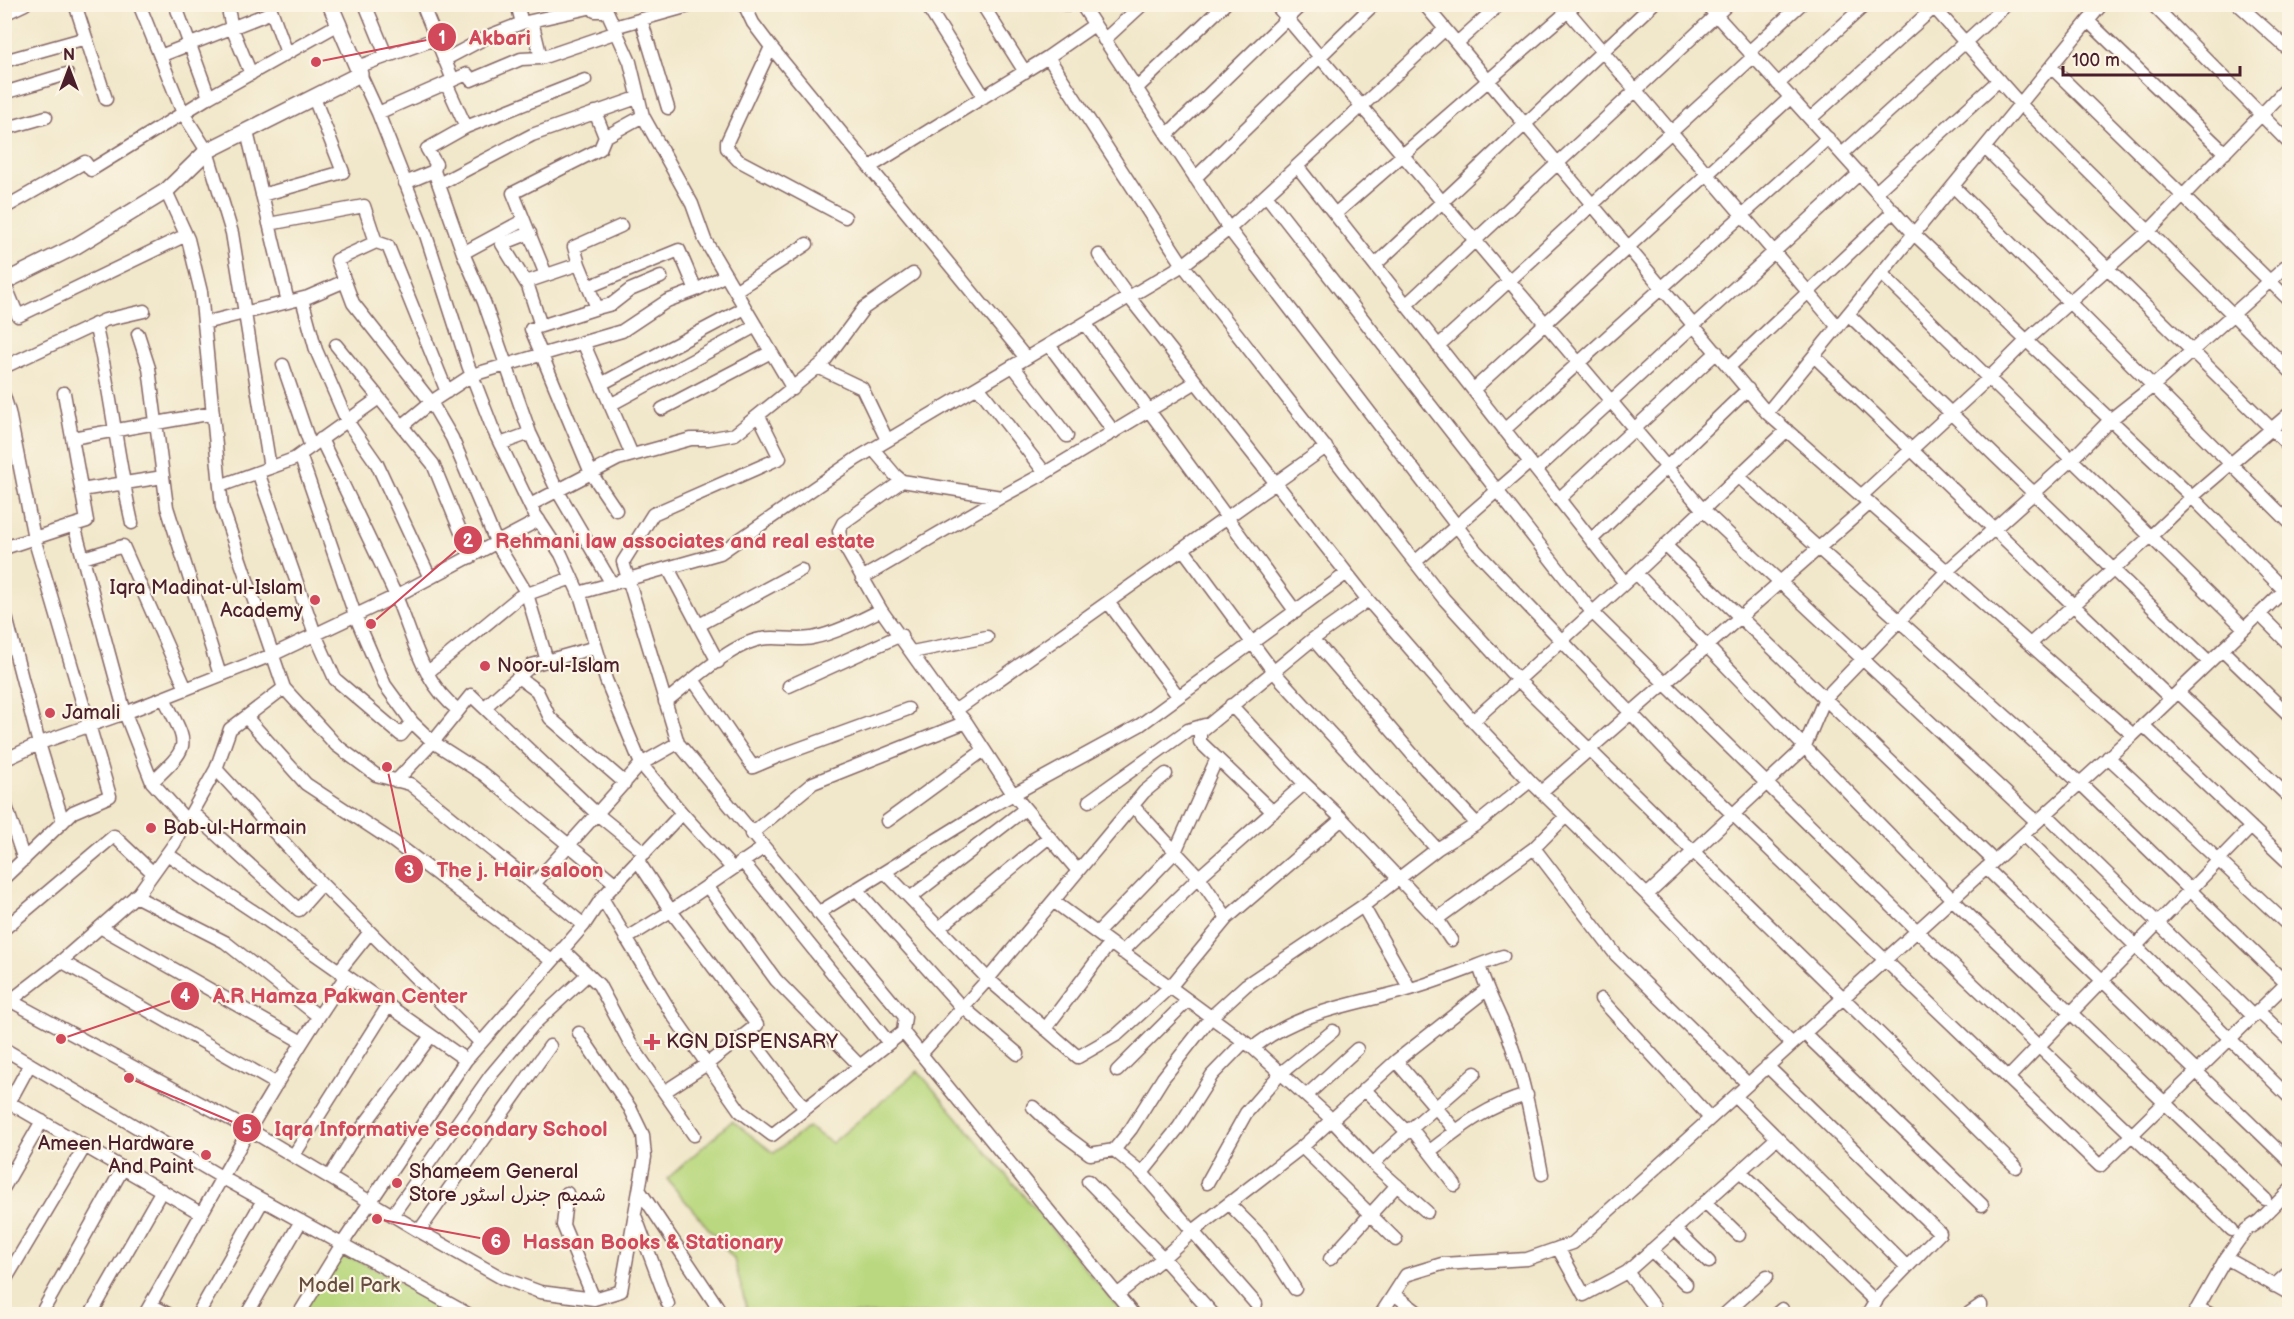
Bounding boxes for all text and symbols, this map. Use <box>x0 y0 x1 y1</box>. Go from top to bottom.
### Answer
callout: Akbari <box>427 18 543 57</box>
text: Akbari <box>468 26 531 51</box>
text: 1 <box>438 28 446 49</box>
north arrow <box>39 39 99 99</box>
scale bar <box>2063 39 2240 77</box>
text: N <box>63 46 75 65</box>
text: 100 m <box>2072 50 2120 71</box>
callout: Rehmani law associates and real estate <box>453 521 887 560</box>
text: Rehmani law associates and real estate <box>495 529 875 554</box>
text: 2 <box>463 531 474 552</box>
place label: Iqra Madinat-ul-Islam Academy <box>110 576 303 623</box>
marker: Iqra Madinat-ul-Islam Academy <box>308 593 322 607</box>
place label: Noor-ul-Islam <box>497 654 620 678</box>
marker: Noor-ul-Islam <box>478 659 492 673</box>
place label: Jamali <box>62 701 120 725</box>
marker: Jamali <box>43 706 57 720</box>
place label: Bab-ul-Harmain <box>163 816 307 840</box>
marker: Bab-ul-Harmain <box>144 821 158 835</box>
callout: The j. Hair saloon <box>394 850 615 889</box>
text: The j. Hair saloon <box>436 858 604 883</box>
text: 3 <box>404 860 414 881</box>
callout: A.R Hamza Pakwan Center <box>170 976 479 1015</box>
text: A.R Hamza Pakwan Center <box>212 984 468 1009</box>
text: 4 <box>180 986 191 1007</box>
place label: KGN DISPENSARY <box>666 1030 838 1054</box>
marker: KGN DISPENSARY <box>643 1033 661 1051</box>
callout: Iqra Informative Secondary School <box>232 1109 620 1148</box>
text: Iqra Informative Secondary School <box>274 1117 608 1142</box>
text: 5 <box>242 1118 252 1139</box>
place label: Ameen Hardware And Paint <box>38 1132 194 1179</box>
marker: Ameen Hardware And Paint <box>199 1148 213 1162</box>
place label: Shameem General Store شمیم جنرل اسٹور <box>409 1160 606 1209</box>
marker: Shameem General Store شمیم جنرل اسٹور <box>390 1176 404 1190</box>
callout: Hassan Books & Stationary <box>481 1222 795 1261</box>
text: Hassan Books & Stationary <box>523 1230 784 1255</box>
text: 6 <box>491 1232 502 1253</box>
park label: Model Park <box>298 1274 400 1298</box>

